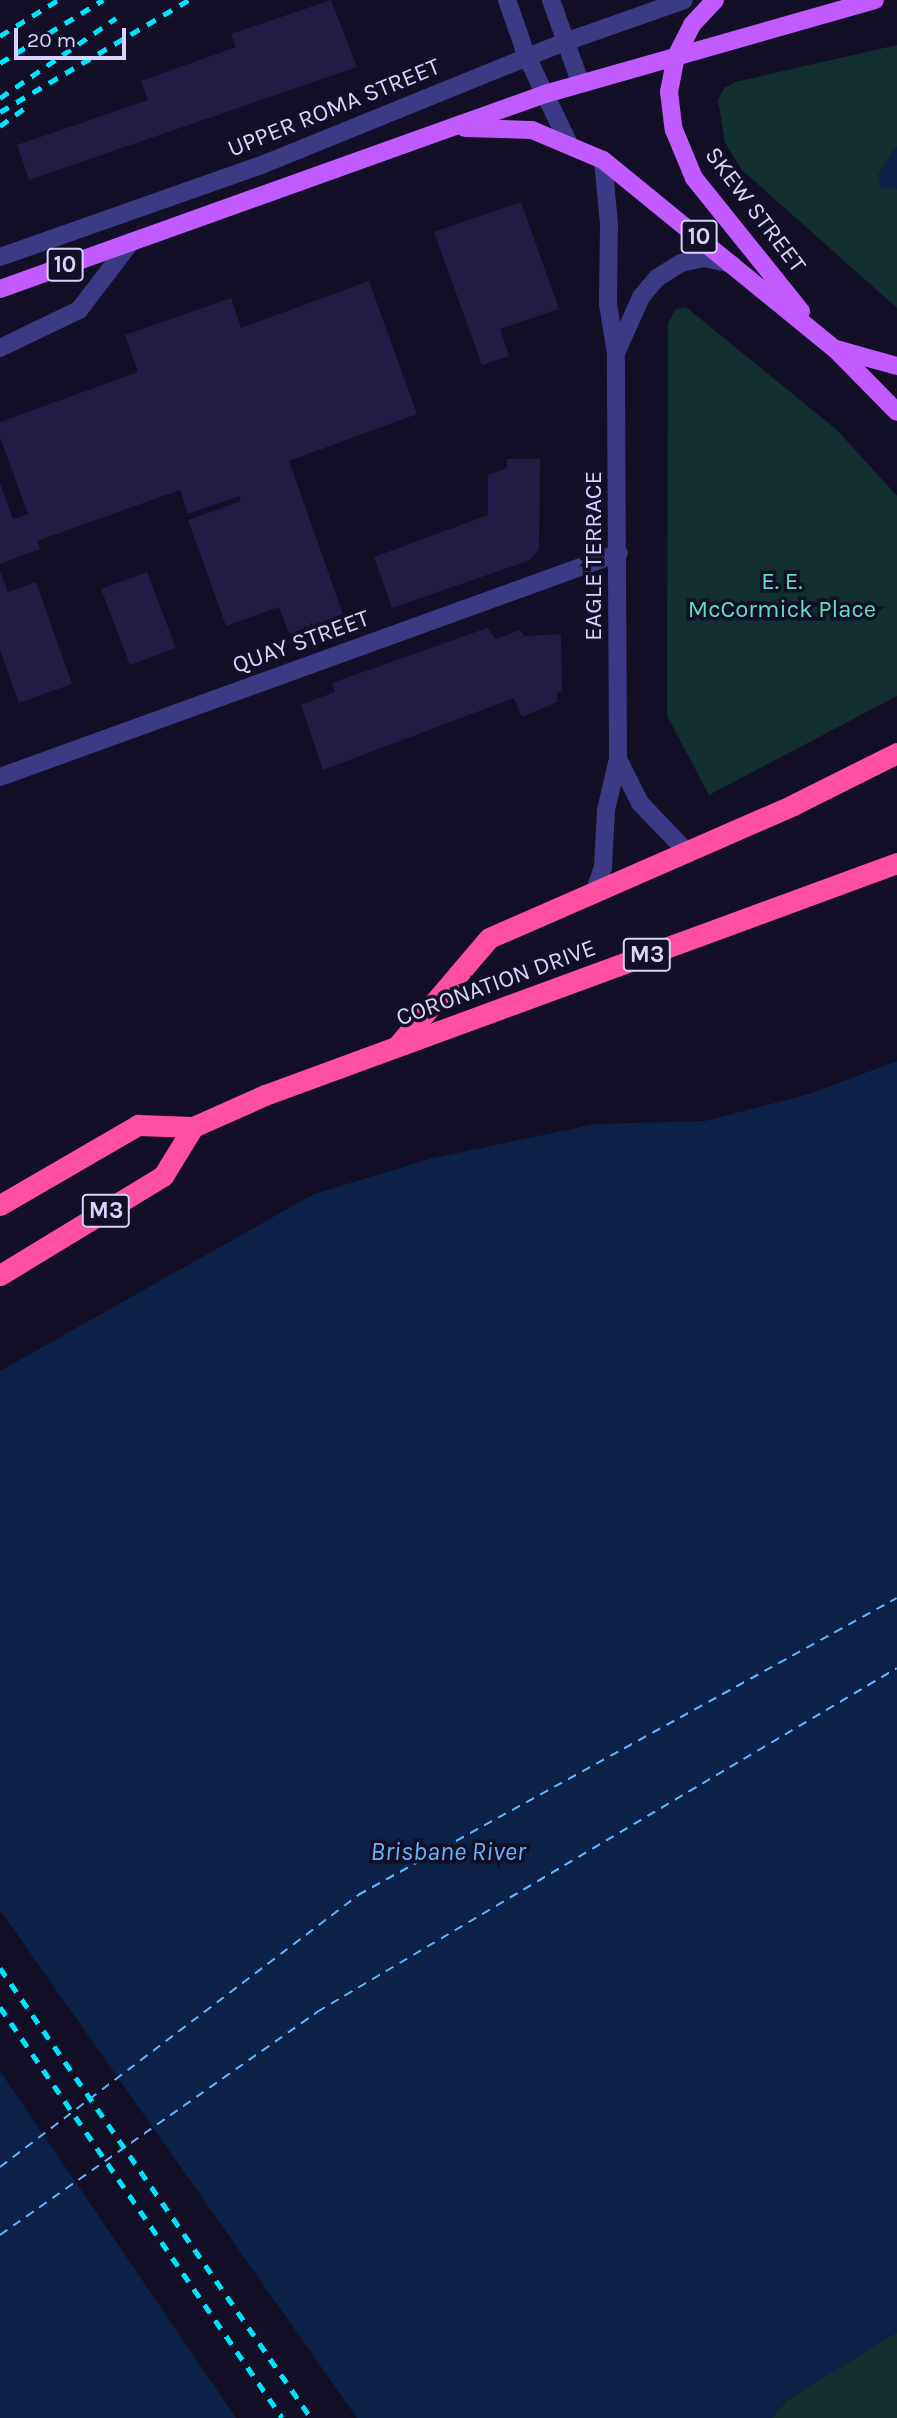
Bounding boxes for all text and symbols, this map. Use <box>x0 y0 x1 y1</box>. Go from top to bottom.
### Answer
scale bar <box>18 14 130 58</box>
text: 20 m <box>27 28 76 52</box>
street label: UPPER ROMA STREET <box>224 52 444 164</box>
street label: SKEW STREET <box>698 141 812 279</box>
road number: 10 <box>680 218 718 256</box>
road number: 10 <box>46 246 84 284</box>
street label: EAGLE TERRACE <box>580 471 608 641</box>
park label: E. E. McCormick Place <box>688 568 876 624</box>
street label: QUAY STREET <box>229 604 373 680</box>
street label: CORONATION DRIVE <box>392 934 600 1032</box>
road number: M3 <box>622 936 672 974</box>
road number: M3 <box>82 1192 130 1230</box>
water label: Brisbane River <box>370 1836 526 1868</box>

